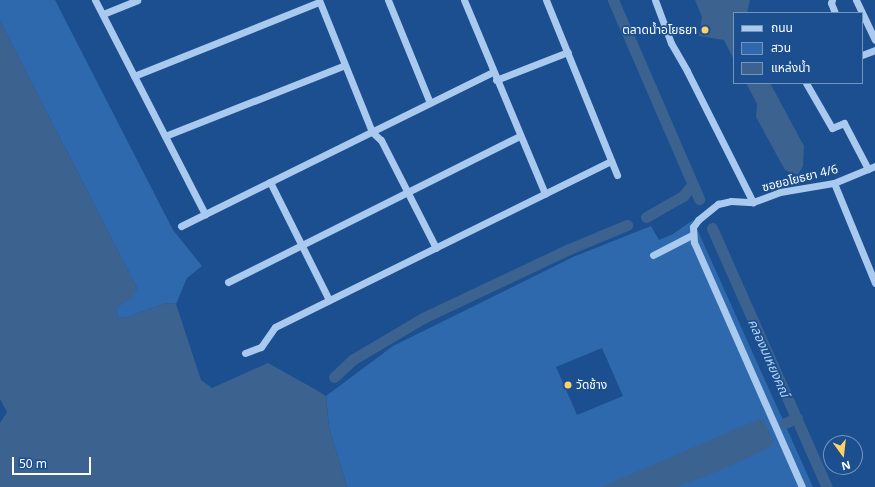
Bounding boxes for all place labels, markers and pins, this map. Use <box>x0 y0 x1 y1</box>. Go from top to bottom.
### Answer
place label: ตลาดน้ำอโยธยา <box>622 23 697 37</box>
marker: ตลาดน้ำอโยธยา <box>700 25 710 35</box>
place label: วัดช้าง <box>576 378 607 392</box>
marker: วัดช้าง <box>563 380 573 390</box>

